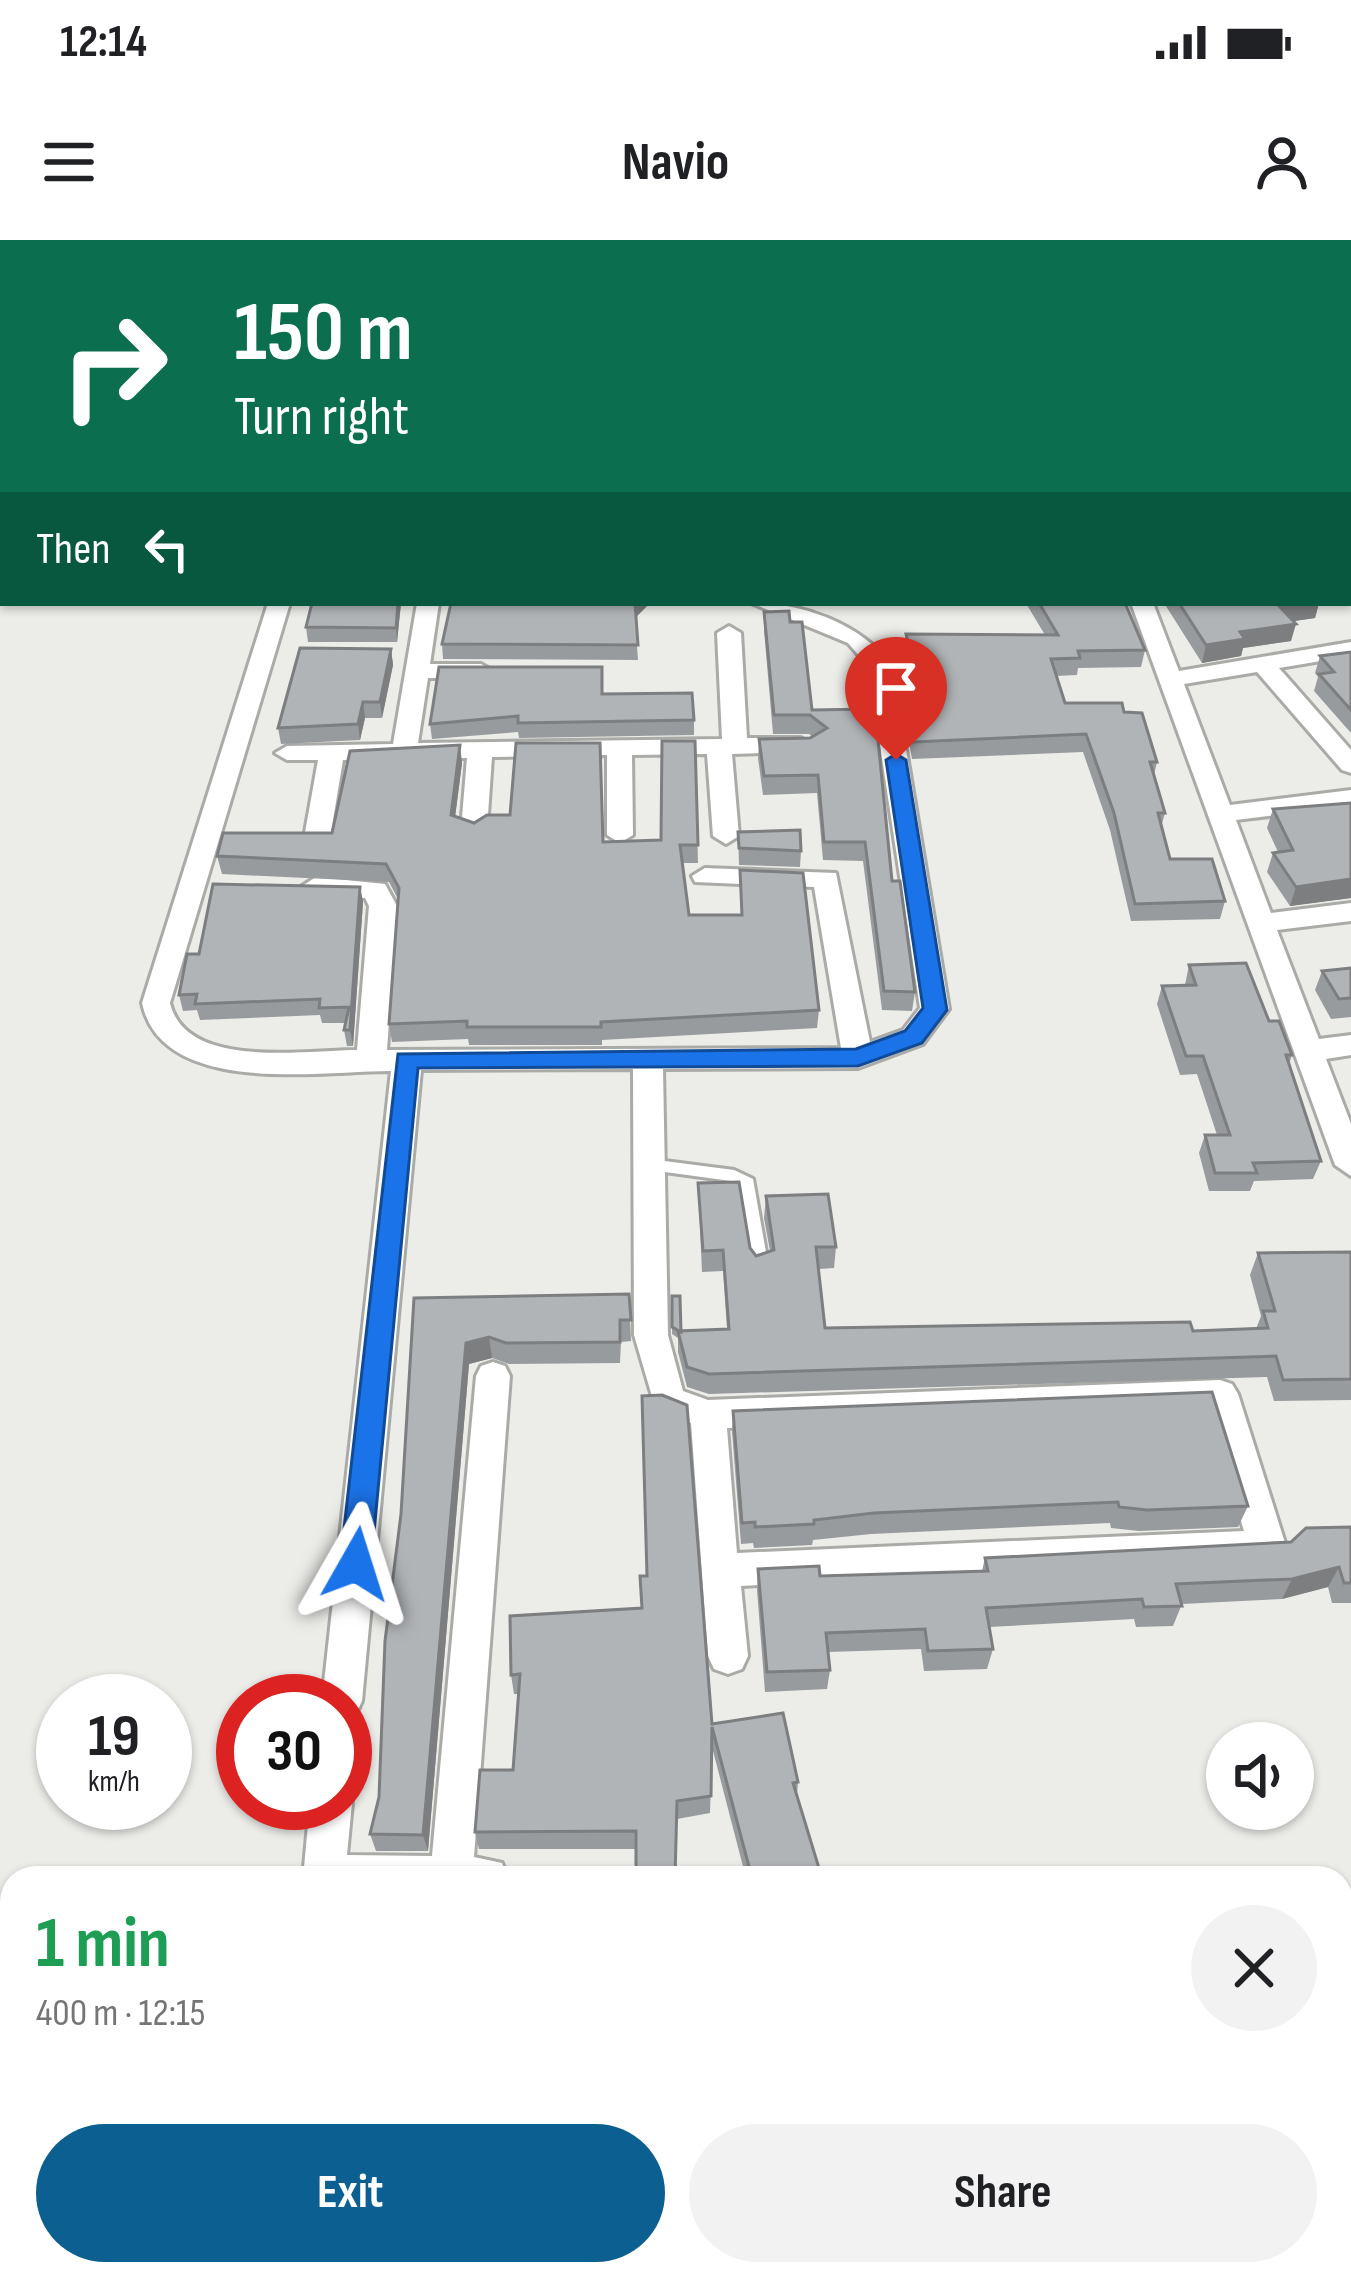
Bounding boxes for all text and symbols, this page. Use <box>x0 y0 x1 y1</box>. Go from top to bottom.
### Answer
text: 12:14 <box>60 15 147 70</box>
icon: menu <box>36 129 102 195</box>
icon: person <box>1249 129 1315 195</box>
text: Navio <box>622 130 729 195</box>
text: 150 m <box>234 283 413 384</box>
icon: right <box>36 288 192 444</box>
text: Turn right <box>234 385 409 450</box>
icon: left <box>134 516 200 582</box>
text: Then <box>36 522 110 577</box>
pin <box>845 637 947 760</box>
icon: arrive <box>863 655 929 721</box>
position arrow <box>293 1501 419 1627</box>
speed limit sign: 30 <box>216 1674 372 1830</box>
text: 19 <box>88 1701 140 1773</box>
map controls <box>1206 1722 1314 1830</box>
button: sound <box>1206 1722 1314 1830</box>
text: km/h <box>88 1764 140 1800</box>
text: 1 min <box>36 1901 170 1988</box>
button: close <box>1191 1905 1317 2031</box>
text: 400 m · 12:15 <box>36 1990 205 2037</box>
button: Exit <box>36 2124 665 2262</box>
button: Share <box>689 2124 1317 2262</box>

